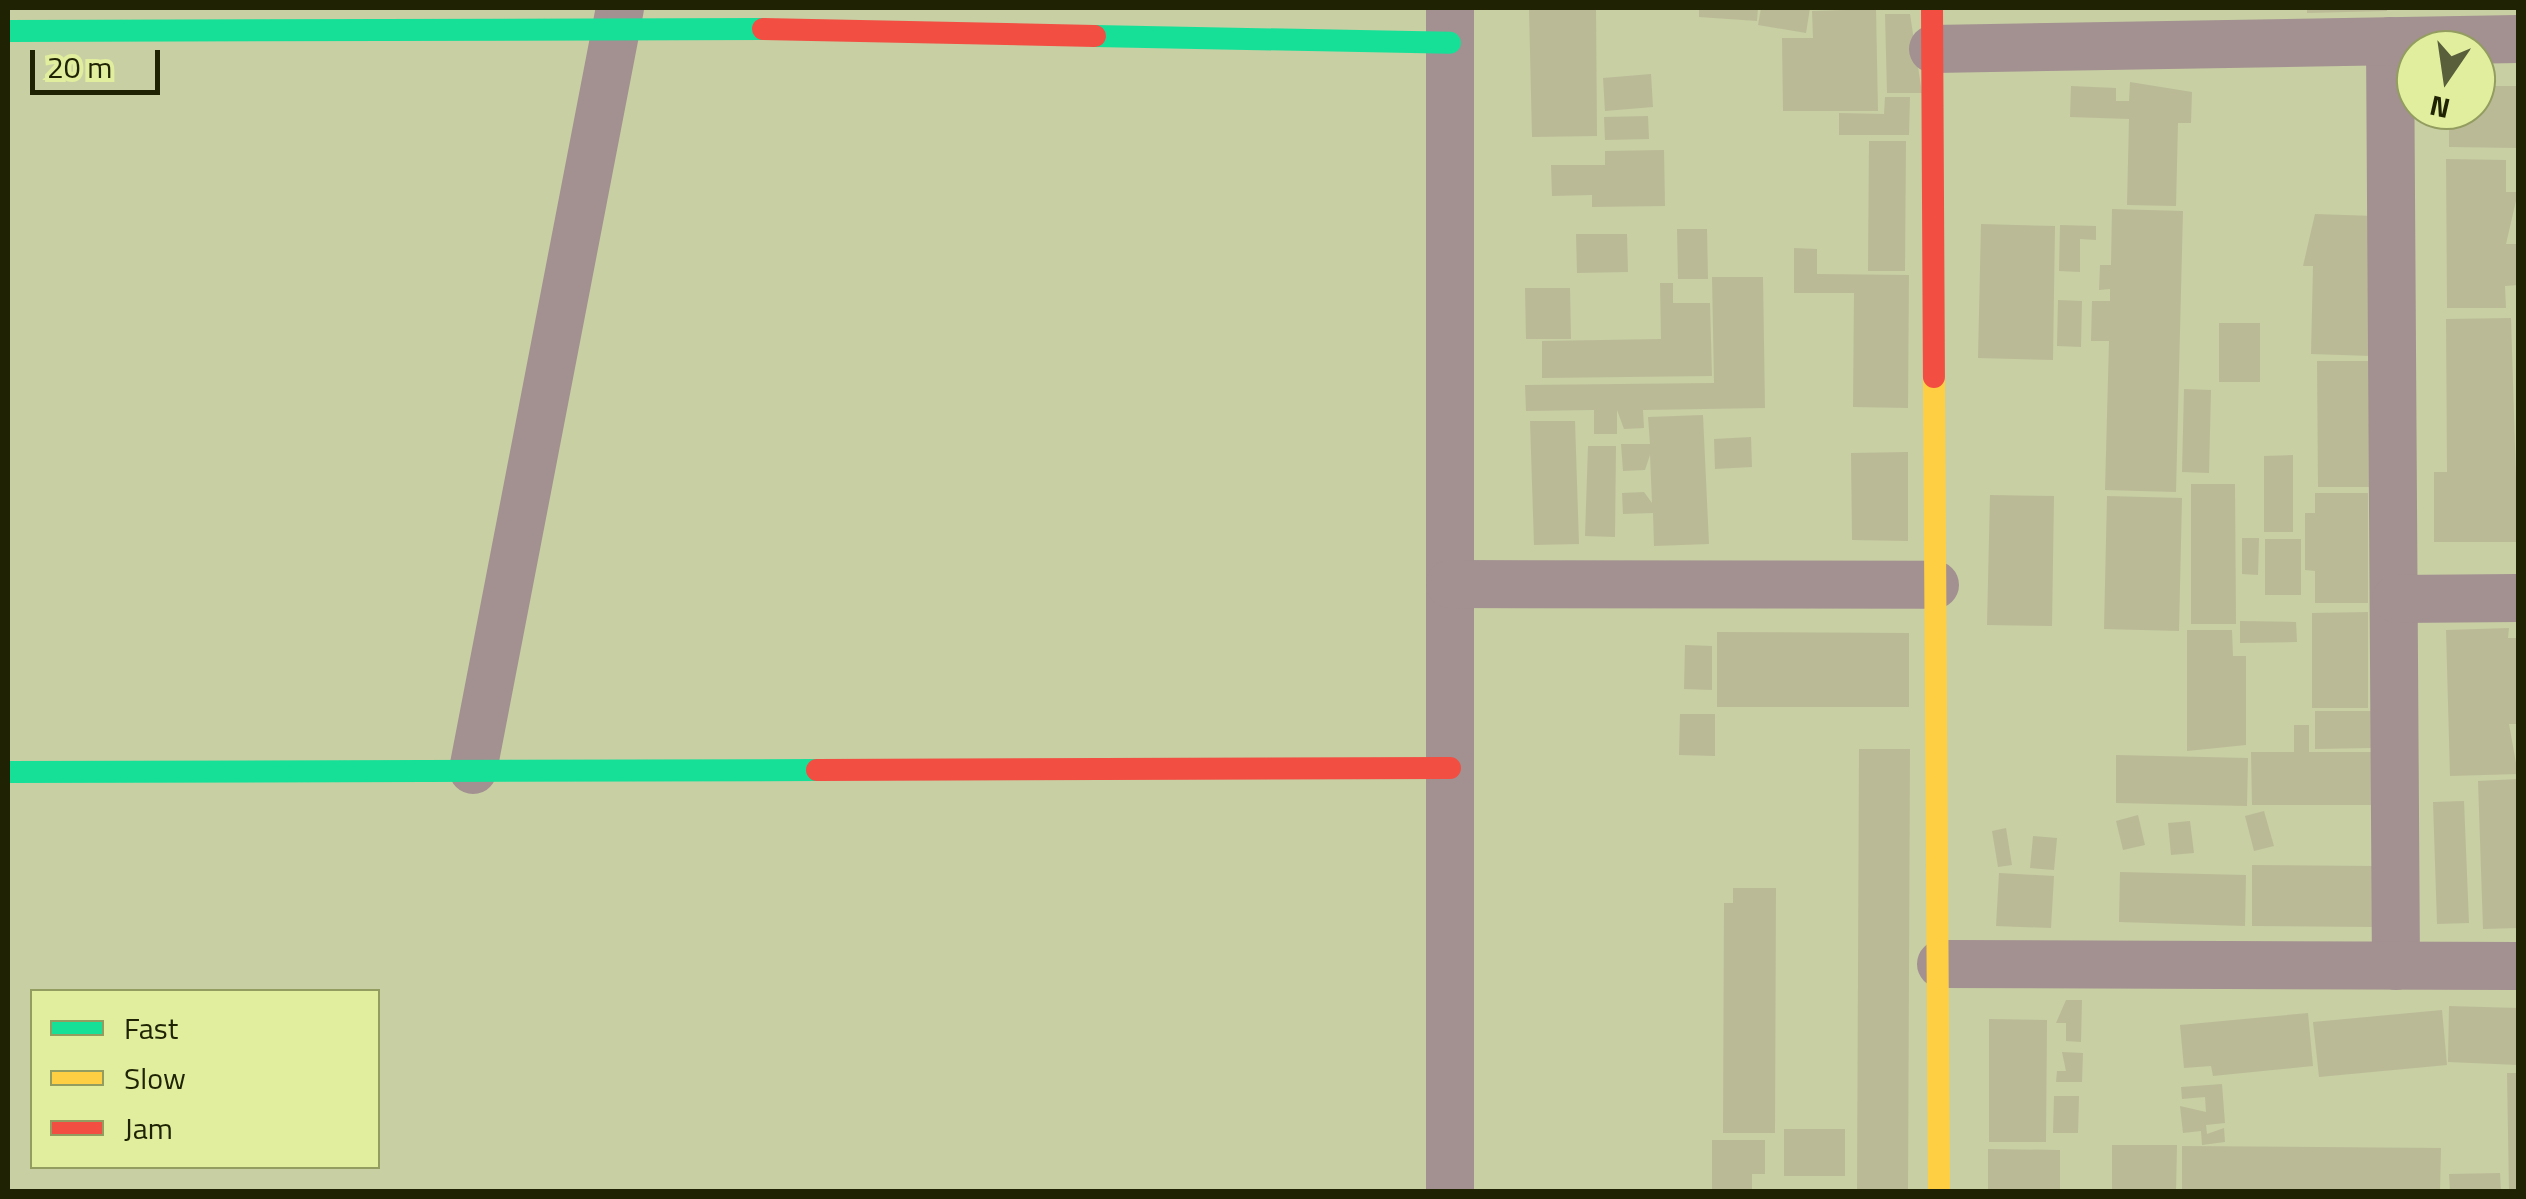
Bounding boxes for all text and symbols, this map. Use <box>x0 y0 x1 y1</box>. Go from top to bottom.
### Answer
scale bar <box>35 30 165 92</box>
north arrow <box>2396 30 2496 130</box>
text: 20 m <box>47 44 112 90</box>
text: N <box>2425 85 2454 131</box>
legend <box>30 989 380 1169</box>
text: Fast <box>124 1005 178 1051</box>
text: Slow <box>124 1055 186 1101</box>
text: Jam <box>124 1105 173 1151</box>

